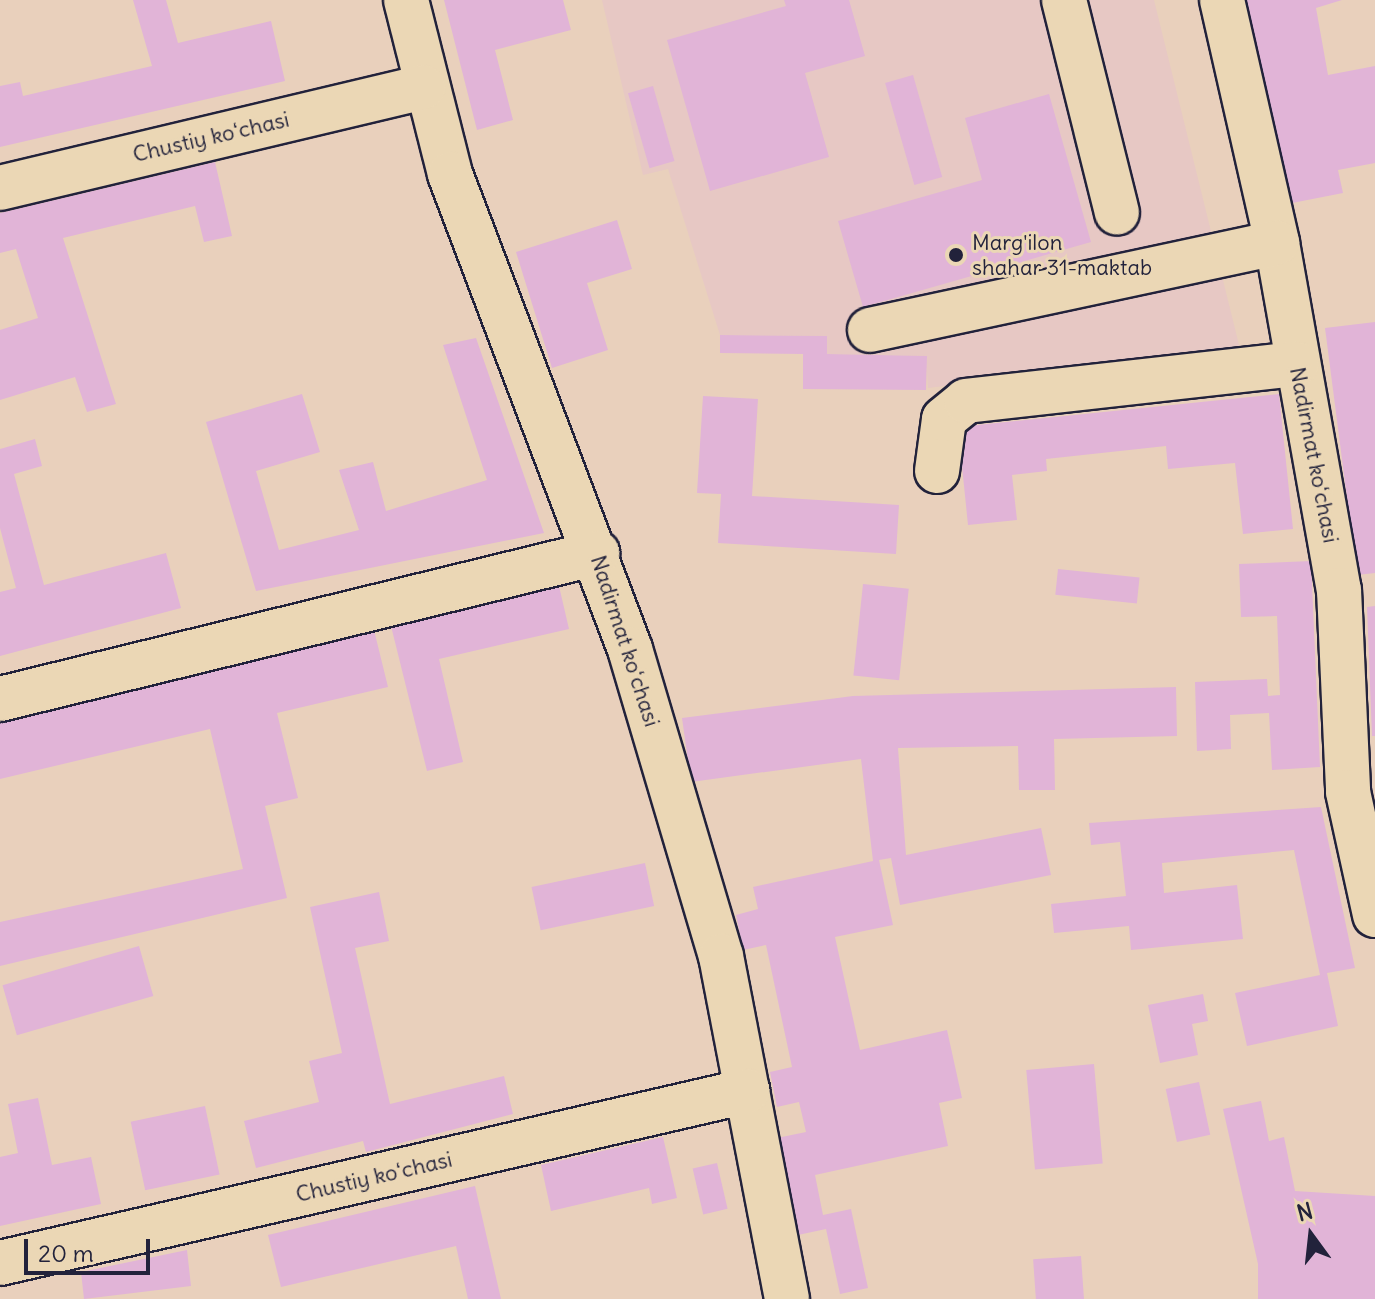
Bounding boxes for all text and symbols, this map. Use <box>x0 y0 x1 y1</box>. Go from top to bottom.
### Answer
street label: Chustiy koʻchasi <box>130 106 292 168</box>
place label: Marg'ilon shahar 31-maktab <box>972 229 1152 280</box>
marker: Marg'ilon shahar 31-maktab <box>947 246 965 264</box>
street label: Nadirmat koʻchasi <box>1284 365 1344 545</box>
street label: Nadirmat koʻchasi <box>585 552 665 730</box>
street label: Chustiy koʻchasi <box>293 1146 455 1208</box>
north arrow <box>1271 1195 1351 1275</box>
text: N <box>1294 1196 1316 1227</box>
scale bar <box>28 1223 154 1273</box>
text: 20 m <box>38 1238 94 1268</box>

